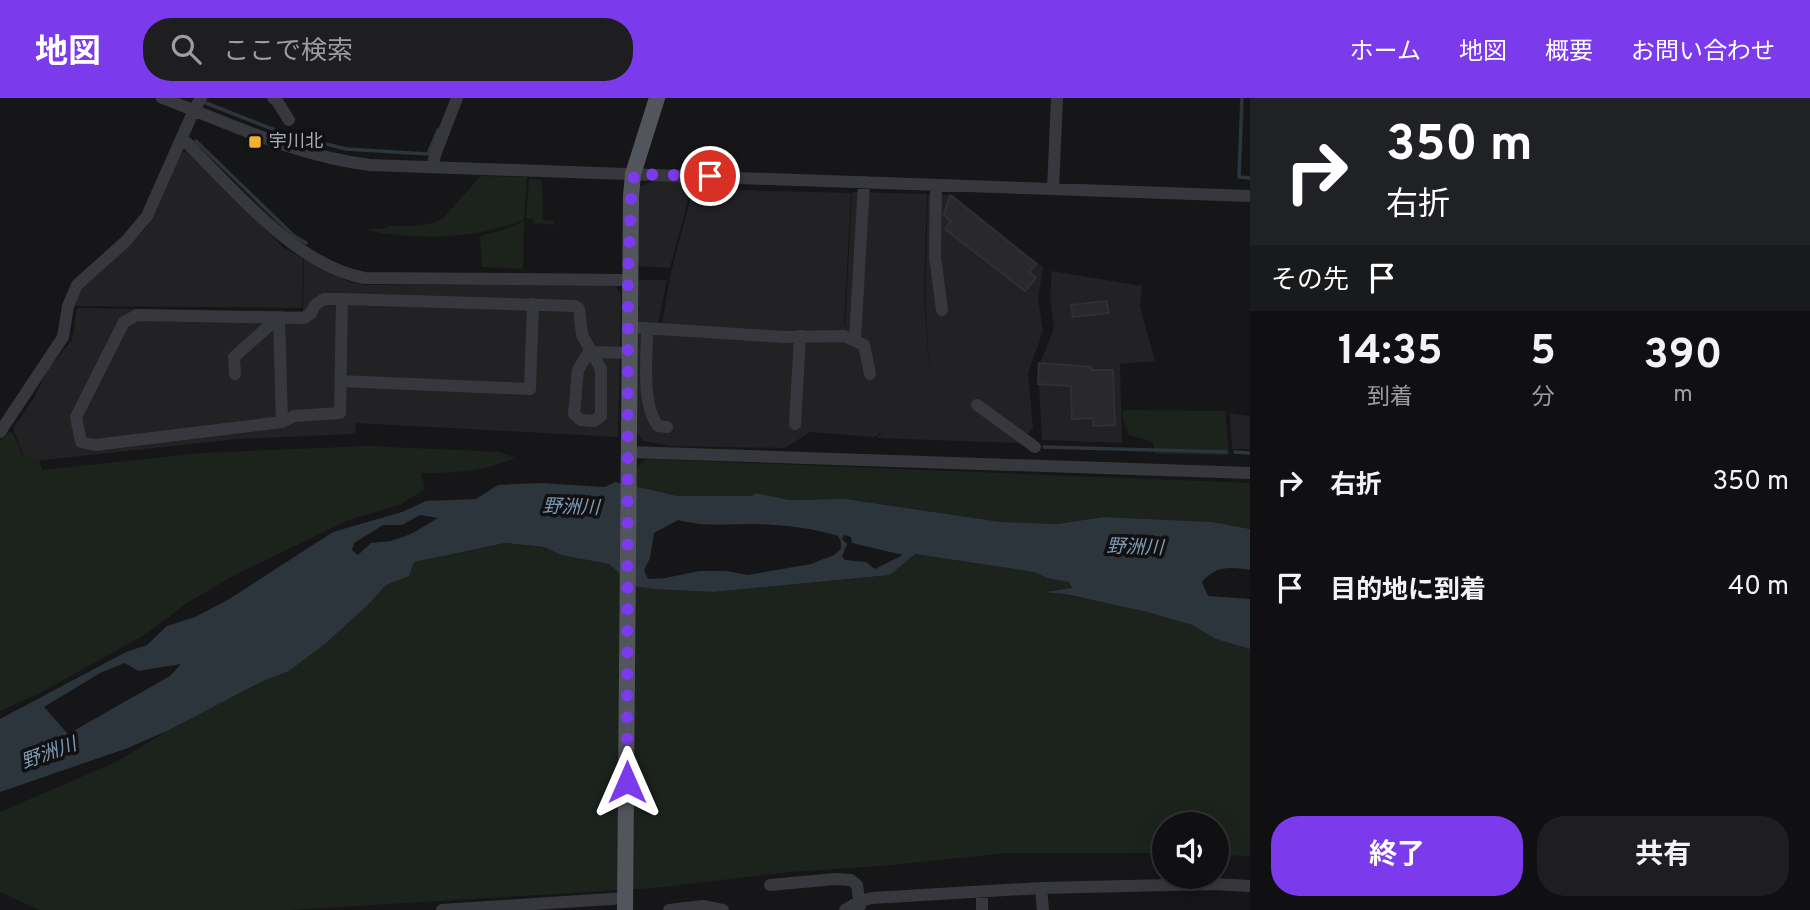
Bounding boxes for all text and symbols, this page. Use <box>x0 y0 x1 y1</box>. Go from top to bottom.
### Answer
search box <box>143 18 633 81</box>
icon: search <box>167 30 205 68</box>
text: 地図 <box>35 33 101 75</box>
text: ここで検索 <box>223 36 353 69</box>
text: ホーム <box>1350 38 1421 68</box>
text: 地図 <box>1459 38 1507 68</box>
text: 概要 <box>1545 38 1593 68</box>
text: お問い合わせ <box>1631 38 1775 68</box>
text: 350 m <box>1386 116 1533 178</box>
icon: right <box>1271 126 1362 217</box>
place label: 宇川北 <box>269 131 323 154</box>
marker: 宇川北 <box>247 134 263 150</box>
pin <box>680 146 740 206</box>
icon: arrive <box>691 157 729 195</box>
text: 右折 <box>1386 186 1450 226</box>
icon: arrive <box>1363 259 1401 297</box>
text: その先 <box>1271 265 1349 298</box>
text: 14:35 <box>1338 326 1443 379</box>
text: 5 <box>1530 326 1556 379</box>
text: 390 <box>1644 330 1722 383</box>
text: m <box>1673 381 1693 410</box>
text: 到着 <box>1367 384 1413 413</box>
text: 分 <box>1532 384 1555 413</box>
icon: right <box>1271 464 1309 502</box>
text: 350 m <box>1712 466 1789 499</box>
text: 右折 <box>1330 470 1382 503</box>
water label: 野洲川 <box>542 495 602 521</box>
water label: 野洲川 <box>1106 535 1166 561</box>
icon: arrive <box>1271 569 1309 607</box>
text: 40 m <box>1728 571 1789 604</box>
text: 目的地に到着 <box>1330 575 1486 608</box>
water label: 野洲川 <box>18 732 82 775</box>
position arrow <box>590 745 664 819</box>
map controls <box>1152 812 1229 889</box>
button: sound <box>1152 812 1229 889</box>
button: 終了 <box>1271 816 1523 896</box>
button: 共有 <box>1537 816 1789 896</box>

